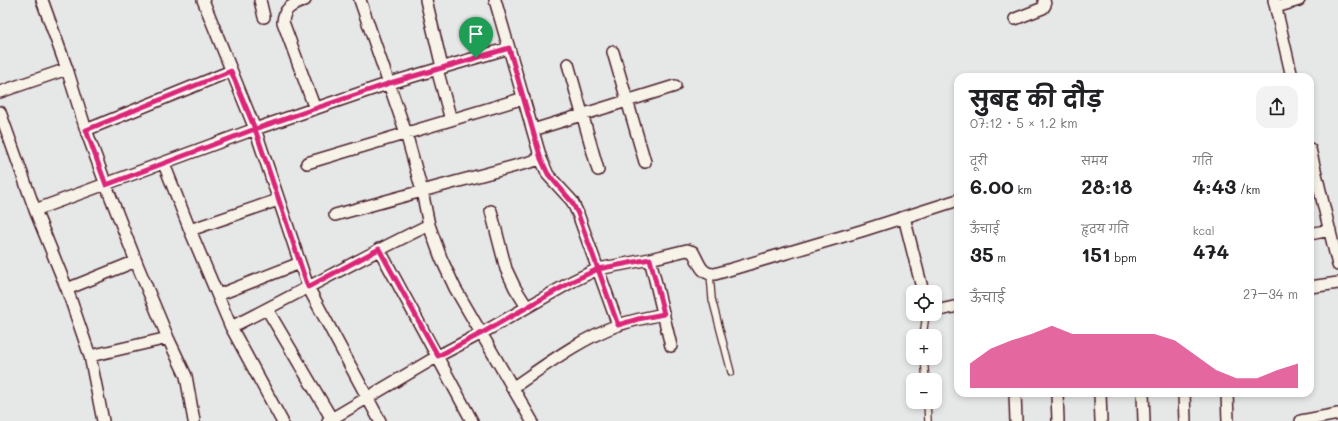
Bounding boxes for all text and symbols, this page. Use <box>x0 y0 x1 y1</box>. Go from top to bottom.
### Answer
pin <box>459 17 493 58</box>
icon: arrive <box>465 23 487 45</box>
text: सुबह की दौड़ <box>970 84 1102 113</box>
button: share <box>1256 86 1298 128</box>
text: 07:12 · 5 × 1.2 km <box>970 114 1078 131</box>
text: दूरी <box>970 153 987 168</box>
text: समय <box>1081 153 1108 168</box>
text: गति <box>1193 153 1213 168</box>
text: 6.00 <box>970 173 1014 199</box>
text: 28:18 <box>1081 173 1133 199</box>
text: 4:43 <box>1193 173 1236 199</box>
text: km <box>1014 182 1032 197</box>
text: /km <box>1236 182 1260 197</box>
text: ऊँचाई <box>970 221 1000 236</box>
text: हृदय गति <box>1081 221 1129 236</box>
text: kcal <box>1193 223 1215 238</box>
text: 474 <box>1193 238 1229 264</box>
text: 35 <box>970 241 994 267</box>
text: 151 <box>1081 241 1111 267</box>
text: m <box>994 250 1006 265</box>
text: bpm <box>1111 250 1137 265</box>
map controls <box>906 285 942 409</box>
button: locate <box>906 285 942 321</box>
text: 27–34 m <box>1243 285 1298 302</box>
text: ऊँचाई <box>970 288 1005 305</box>
button: + <box>906 329 942 365</box>
button: − <box>906 373 942 409</box>

